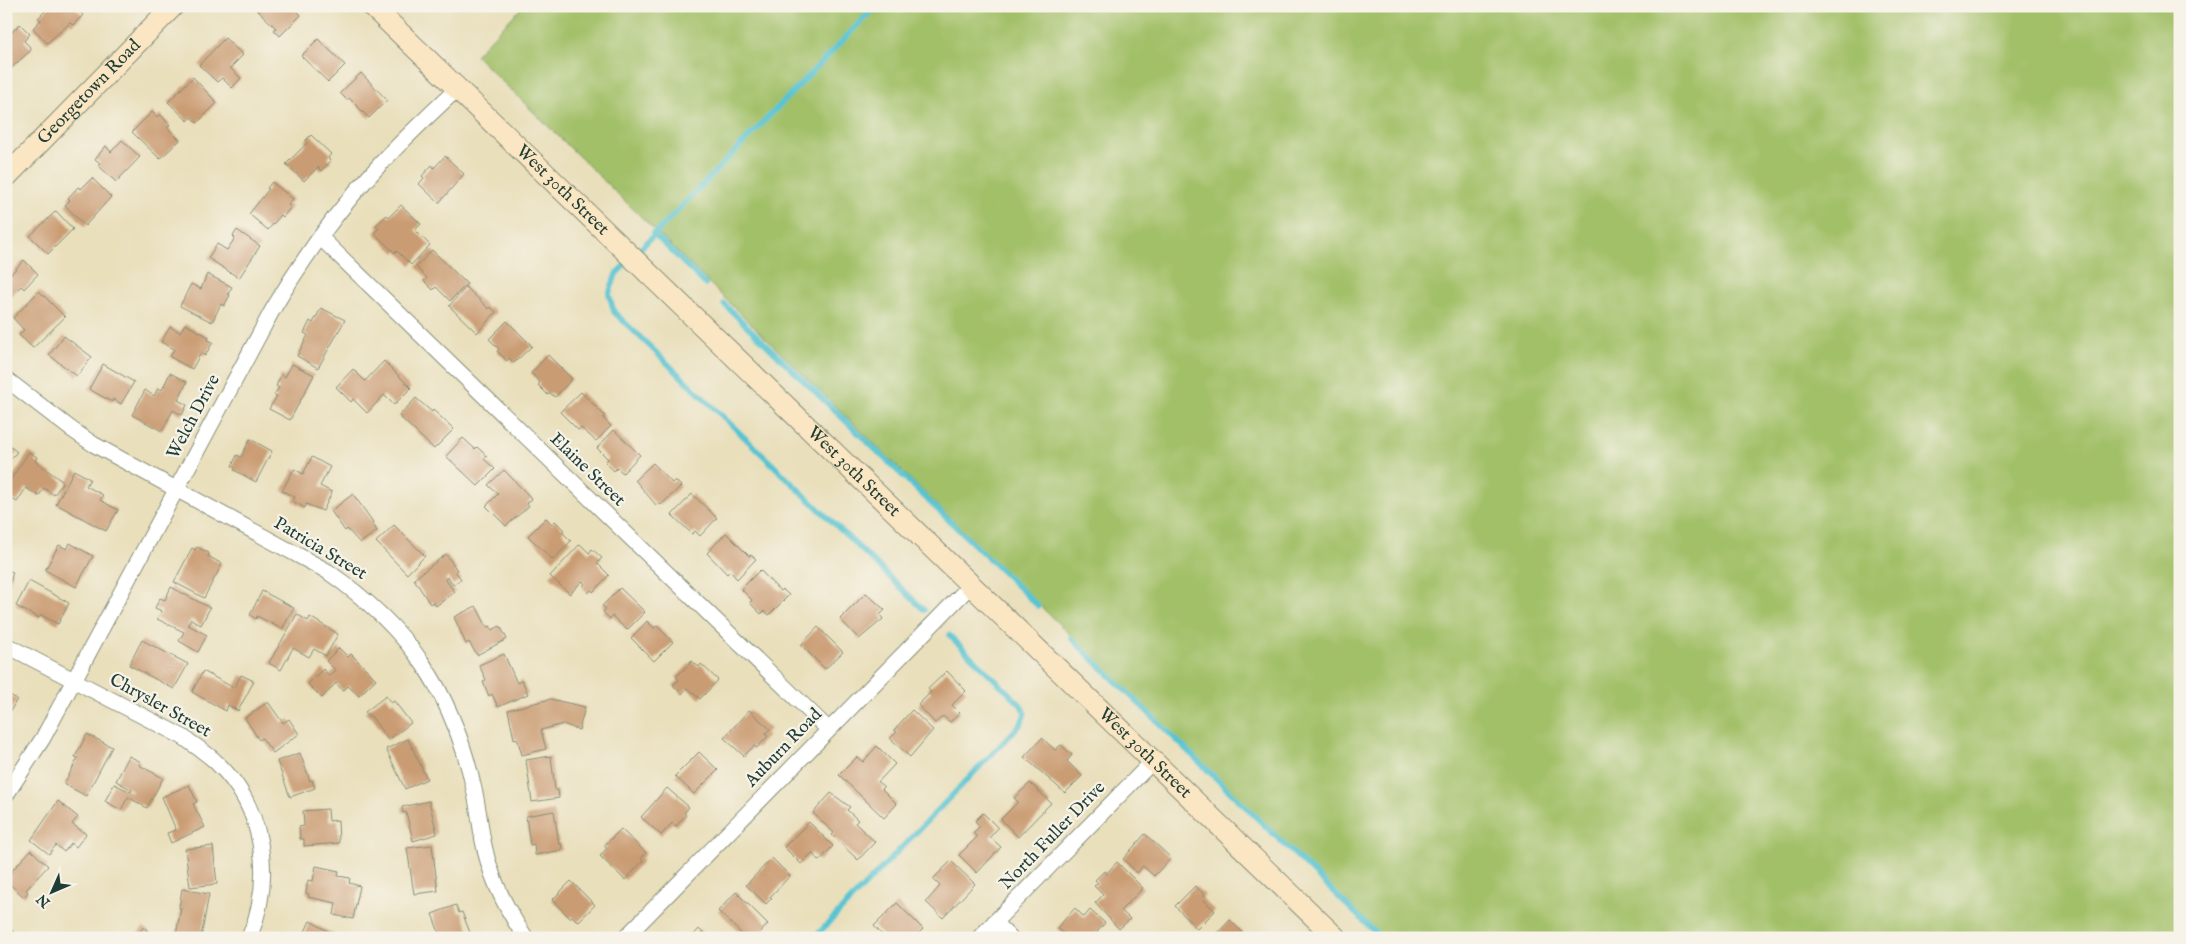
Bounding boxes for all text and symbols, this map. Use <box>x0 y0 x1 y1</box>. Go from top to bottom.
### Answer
street label: Georgetown Road <box>32 34 146 149</box>
street label: West 30th Street <box>511 140 614 241</box>
street label: Welch Drive <box>162 371 226 463</box>
street label: West 30th Street <box>802 421 905 522</box>
street label: Elaine Street <box>544 428 630 512</box>
street label: Patricia Street <box>269 512 371 586</box>
street label: Chrysler Street <box>105 669 215 743</box>
street label: Auburn Road <box>740 703 828 793</box>
street label: West 30th Street <box>1093 703 1196 804</box>
street label: North Fuller Drive <box>995 777 1111 895</box>
north arrow <box>28 866 78 916</box>
text: N <box>33 890 55 912</box>

